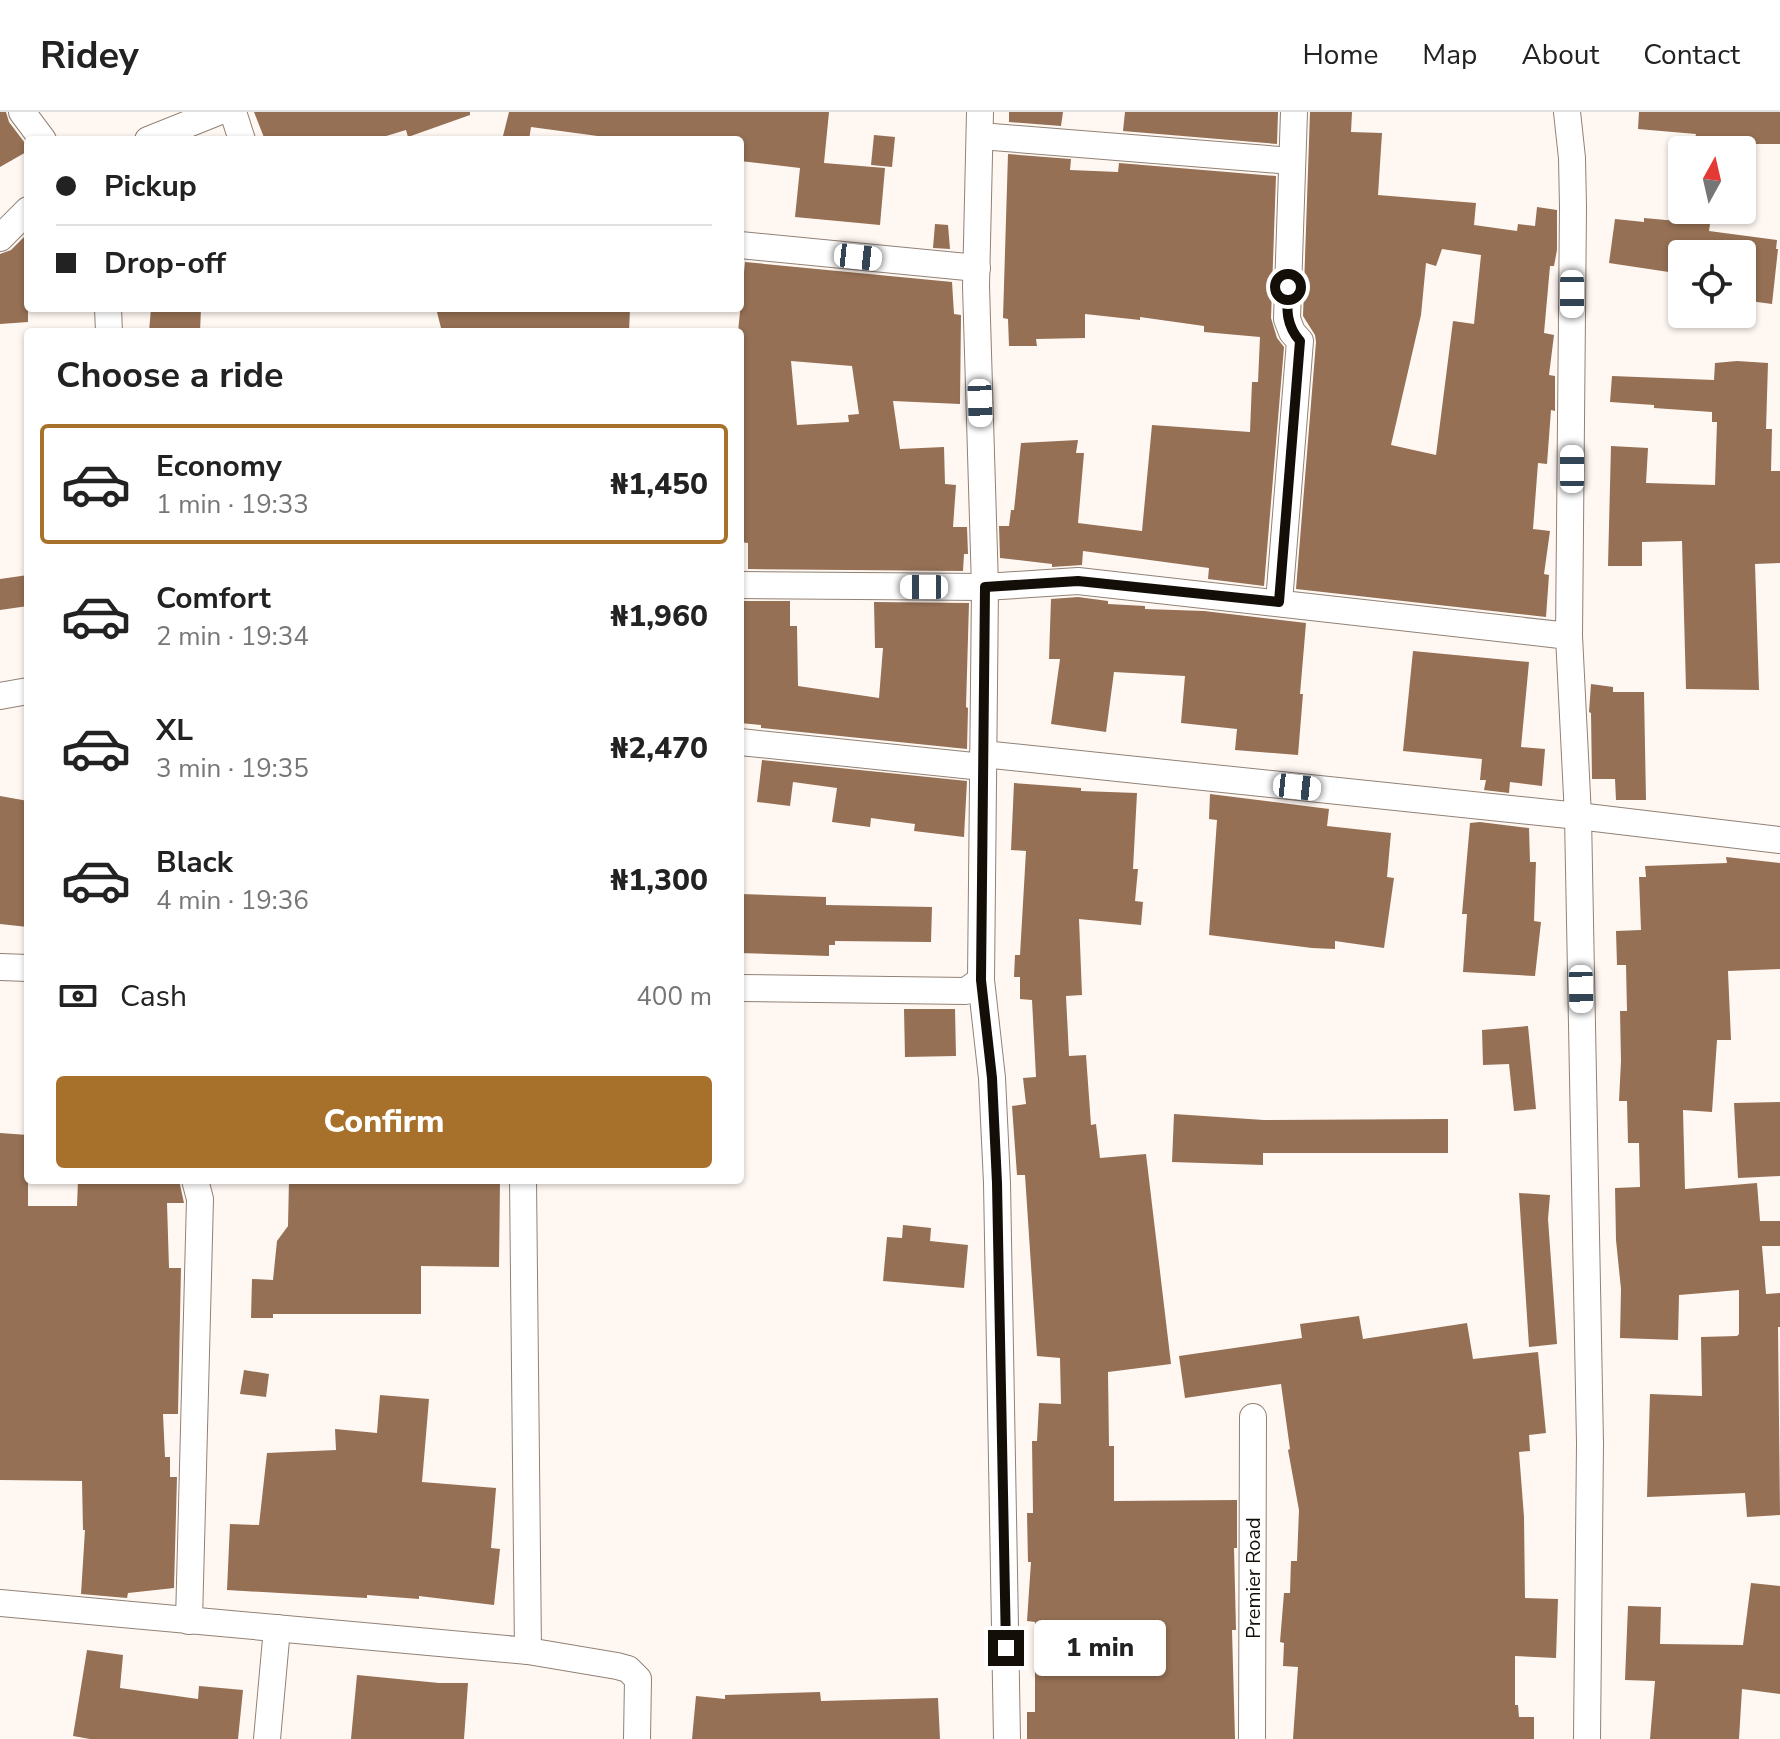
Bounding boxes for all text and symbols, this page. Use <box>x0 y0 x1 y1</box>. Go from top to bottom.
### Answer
text: Ridey <box>40 30 139 81</box>
text: Home <box>1303 36 1378 74</box>
text: Map <box>1422 36 1477 74</box>
text: About <box>1521 36 1599 74</box>
text: Contact <box>1643 36 1740 74</box>
north arrow <box>1668 136 1756 224</box>
map controls <box>1668 136 1756 328</box>
text: Pickup <box>104 166 197 207</box>
button: locate <box>1668 240 1756 328</box>
text: Drop-off <box>104 243 226 284</box>
car <box>833 243 883 271</box>
route start <box>1270 269 1306 305</box>
car <box>1560 270 1584 318</box>
text: Choose a ride <box>56 351 284 400</box>
car <box>967 379 993 427</box>
car <box>1560 445 1584 493</box>
text: Economy <box>156 446 282 487</box>
icon: car <box>60 448 132 520</box>
text: ₦1,450 <box>610 464 708 505</box>
text: 1 min · 19:33 <box>156 487 309 522</box>
car <box>900 575 948 599</box>
text: Comfort <box>156 578 271 619</box>
icon: car <box>60 580 132 652</box>
text: ₦1,960 <box>610 596 708 637</box>
text: 2 min · 19:34 <box>156 619 309 654</box>
text: XL <box>156 710 193 751</box>
icon: car <box>60 712 132 784</box>
text: ₦2,470 <box>610 728 708 769</box>
text: 3 min · 19:35 <box>156 751 309 786</box>
car <box>1272 773 1322 801</box>
text: Black <box>156 842 233 883</box>
icon: car <box>60 844 132 916</box>
text: ₦1,300 <box>610 860 708 901</box>
text: 4 min · 19:36 <box>156 883 309 918</box>
car <box>1569 965 1593 1013</box>
icon: cash <box>56 974 100 1018</box>
text: Cash <box>120 976 187 1017</box>
text: 400 m <box>636 979 712 1014</box>
button: Confirm <box>56 1076 712 1168</box>
street label: Premier Road <box>1240 1517 1267 1639</box>
callout: 1 min <box>1034 1620 1166 1676</box>
route end <box>988 1630 1024 1666</box>
text: 1 min <box>1066 1630 1134 1665</box>

